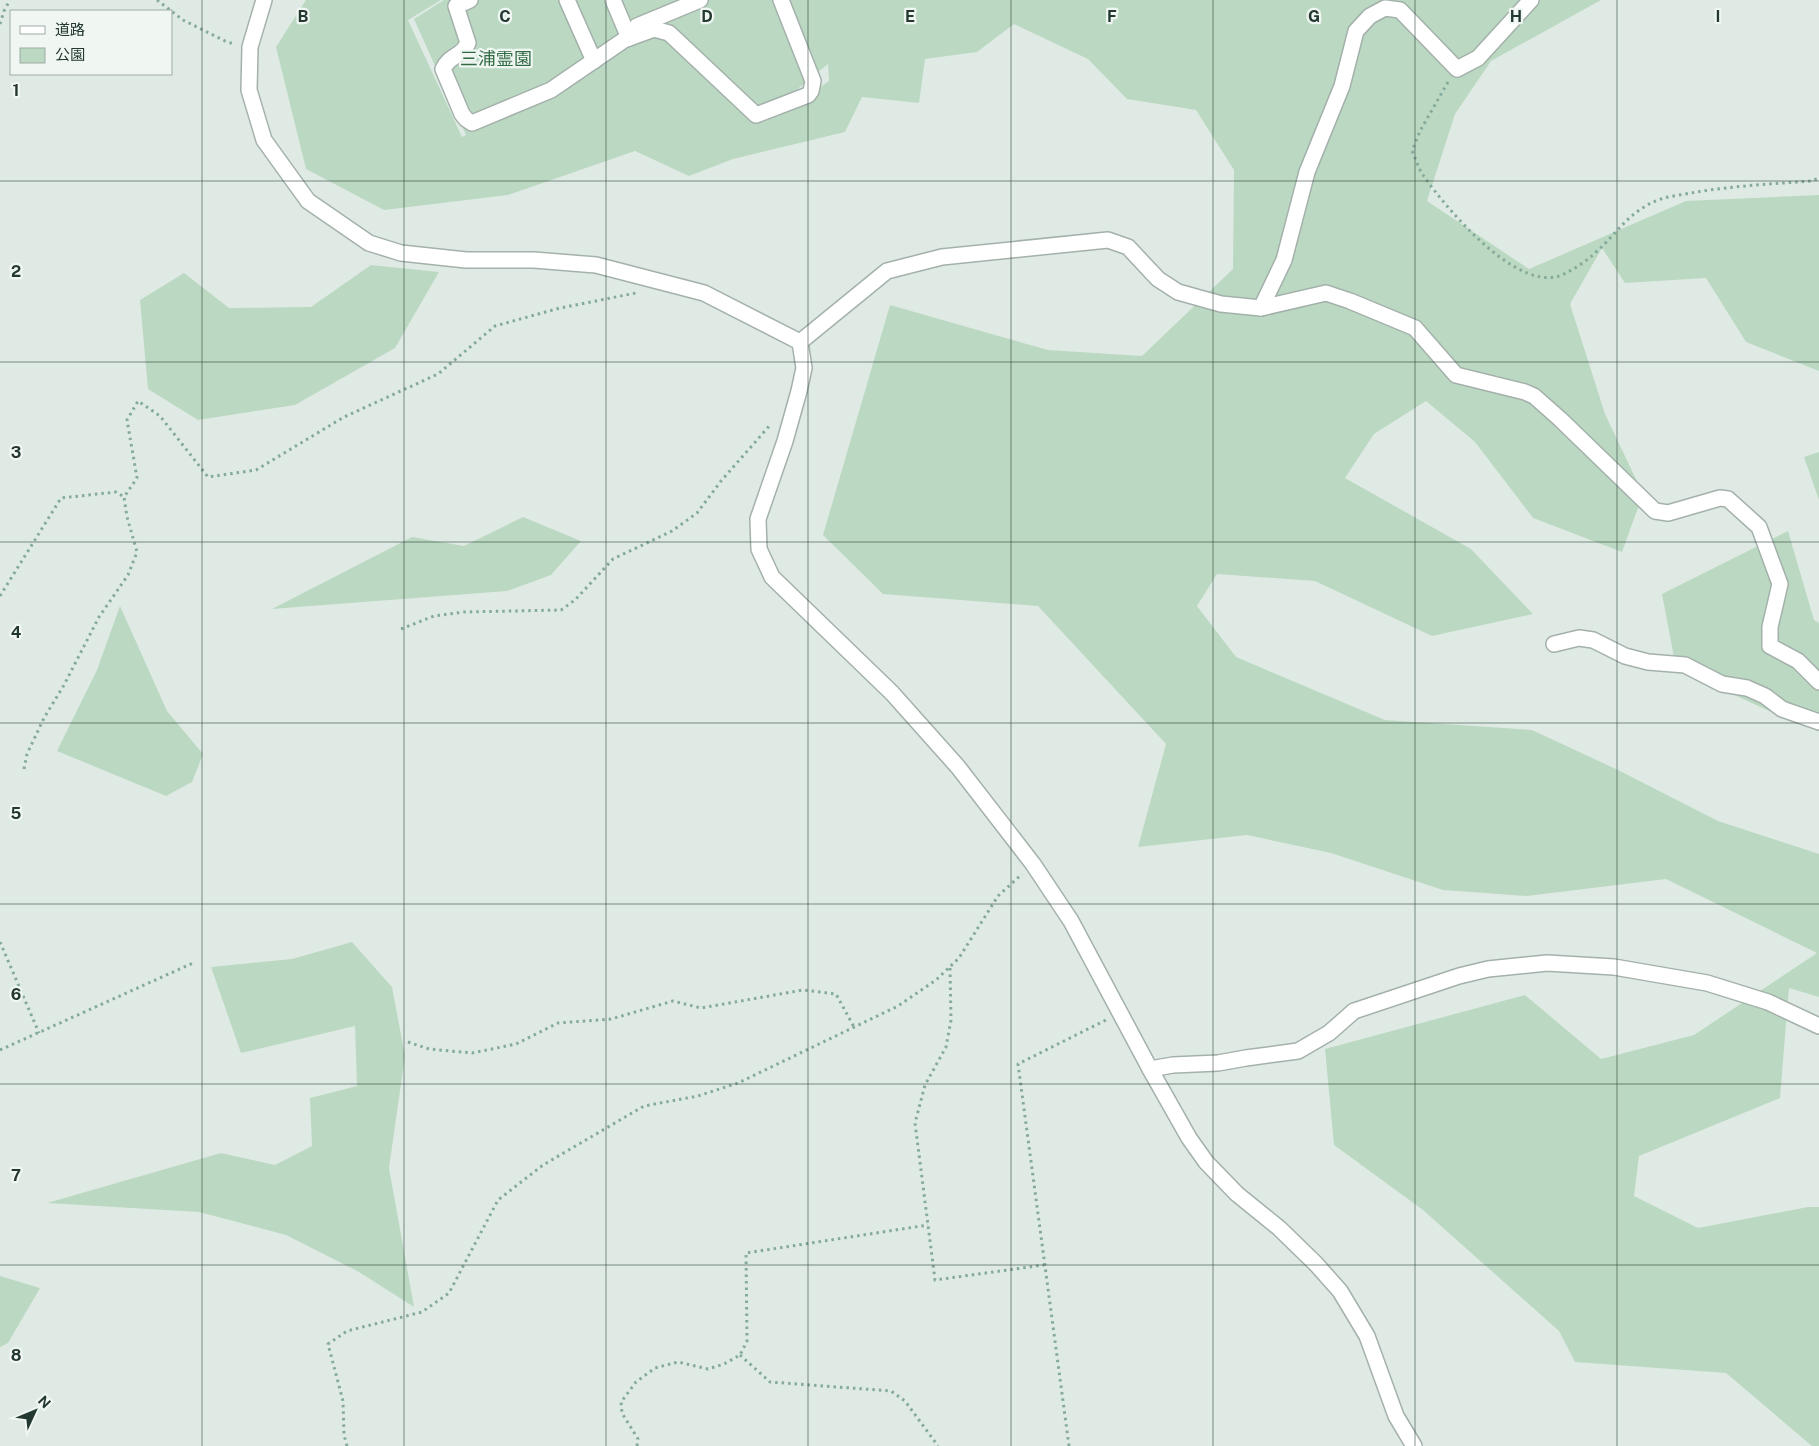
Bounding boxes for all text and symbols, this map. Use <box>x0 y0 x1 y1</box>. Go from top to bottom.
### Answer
text: B <box>298 7 309 26</box>
text: C <box>499 7 511 26</box>
text: D <box>701 7 713 26</box>
text: E <box>905 7 915 26</box>
text: F <box>1107 7 1117 26</box>
text: G <box>1308 7 1320 26</box>
text: H <box>1510 7 1522 26</box>
text: I <box>1716 7 1720 26</box>
legend <box>10 10 172 75</box>
text: 道路 <box>55 21 85 38</box>
text: 公園 <box>55 46 85 63</box>
park label: 三浦霊園 <box>460 48 532 69</box>
text: 1 <box>13 81 19 100</box>
text: 2 <box>11 262 21 281</box>
text: 3 <box>11 443 21 462</box>
text: 4 <box>11 623 22 642</box>
text: 5 <box>11 804 22 823</box>
text: 6 <box>11 985 21 1004</box>
text: 7 <box>11 1166 21 1185</box>
text: 8 <box>11 1346 22 1365</box>
north arrow <box>10 1386 60 1436</box>
text: N <box>35 1392 54 1411</box>

